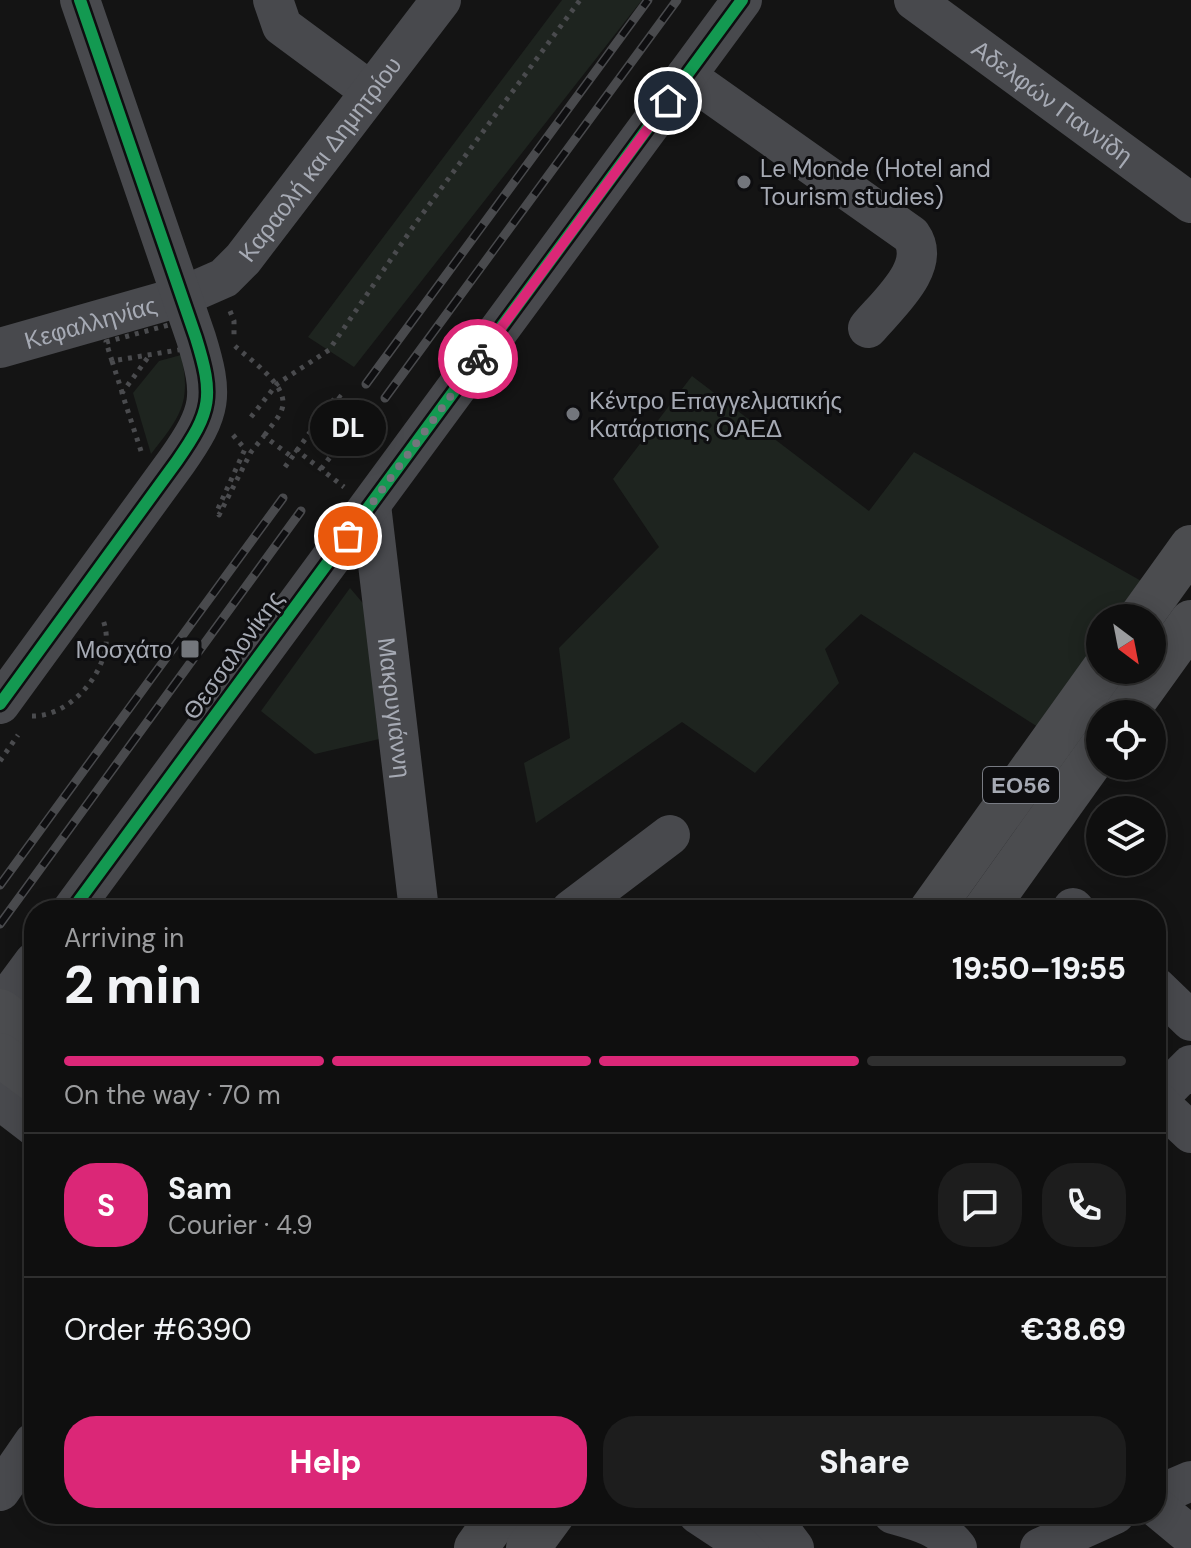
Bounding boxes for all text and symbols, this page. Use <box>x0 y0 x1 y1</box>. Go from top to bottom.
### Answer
street label: Αδελφών Γιαννίδη <box>966 32 1139 171</box>
street label: Καραολή και Δημητρίου <box>231 50 408 268</box>
pin <box>634 67 702 135</box>
icon: home <box>646 79 690 123</box>
place label: Le Monde (Hotel and Tourism studies) <box>760 153 991 212</box>
marker: Le Monde (Hotel and Tourism studies) <box>735 173 753 191</box>
street label: Κεφαλληνίας <box>21 289 160 356</box>
courier <box>438 319 518 399</box>
icon: bike <box>456 337 500 381</box>
place label: Κέντρο Επαγγελματικής Κατάρτισης ΟΑΕΔ <box>589 385 842 444</box>
callout: DL <box>310 400 386 456</box>
marker: Κέντρο Επαγγελματικής Κατάρτισης ΟΑΕΔ <box>564 405 582 423</box>
text: DL <box>331 411 365 445</box>
pin <box>314 502 382 570</box>
icon: bag <box>326 514 370 558</box>
street label: Θεσσαλονίκης <box>176 584 290 726</box>
north arrow <box>1086 604 1166 684</box>
map controls <box>1086 604 1166 876</box>
place label: Μοσχάτο <box>76 634 172 665</box>
street label: Μακρυγιάννη <box>371 636 419 780</box>
marker: Μοσχάτο <box>179 638 201 660</box>
button: locate <box>1086 700 1166 780</box>
road number: ΕΟ56 <box>983 767 1059 803</box>
button: layers <box>1086 796 1166 876</box>
text: Arriving in <box>64 921 184 955</box>
text: 19:50–19:55 <box>952 949 1126 988</box>
text: 2 min <box>64 951 202 1019</box>
text: On the way · 70 m <box>64 1078 281 1112</box>
button: chat <box>938 1163 1022 1247</box>
button: phone <box>1042 1163 1126 1247</box>
text: Sam <box>168 1169 232 1208</box>
text: S <box>97 1186 115 1225</box>
text: Courier · 4.9 <box>168 1208 313 1242</box>
text: Order #6390 <box>64 1310 252 1349</box>
text: €38.69 <box>1021 1310 1126 1349</box>
button: Help <box>64 1416 587 1508</box>
button: Share <box>603 1416 1126 1508</box>

